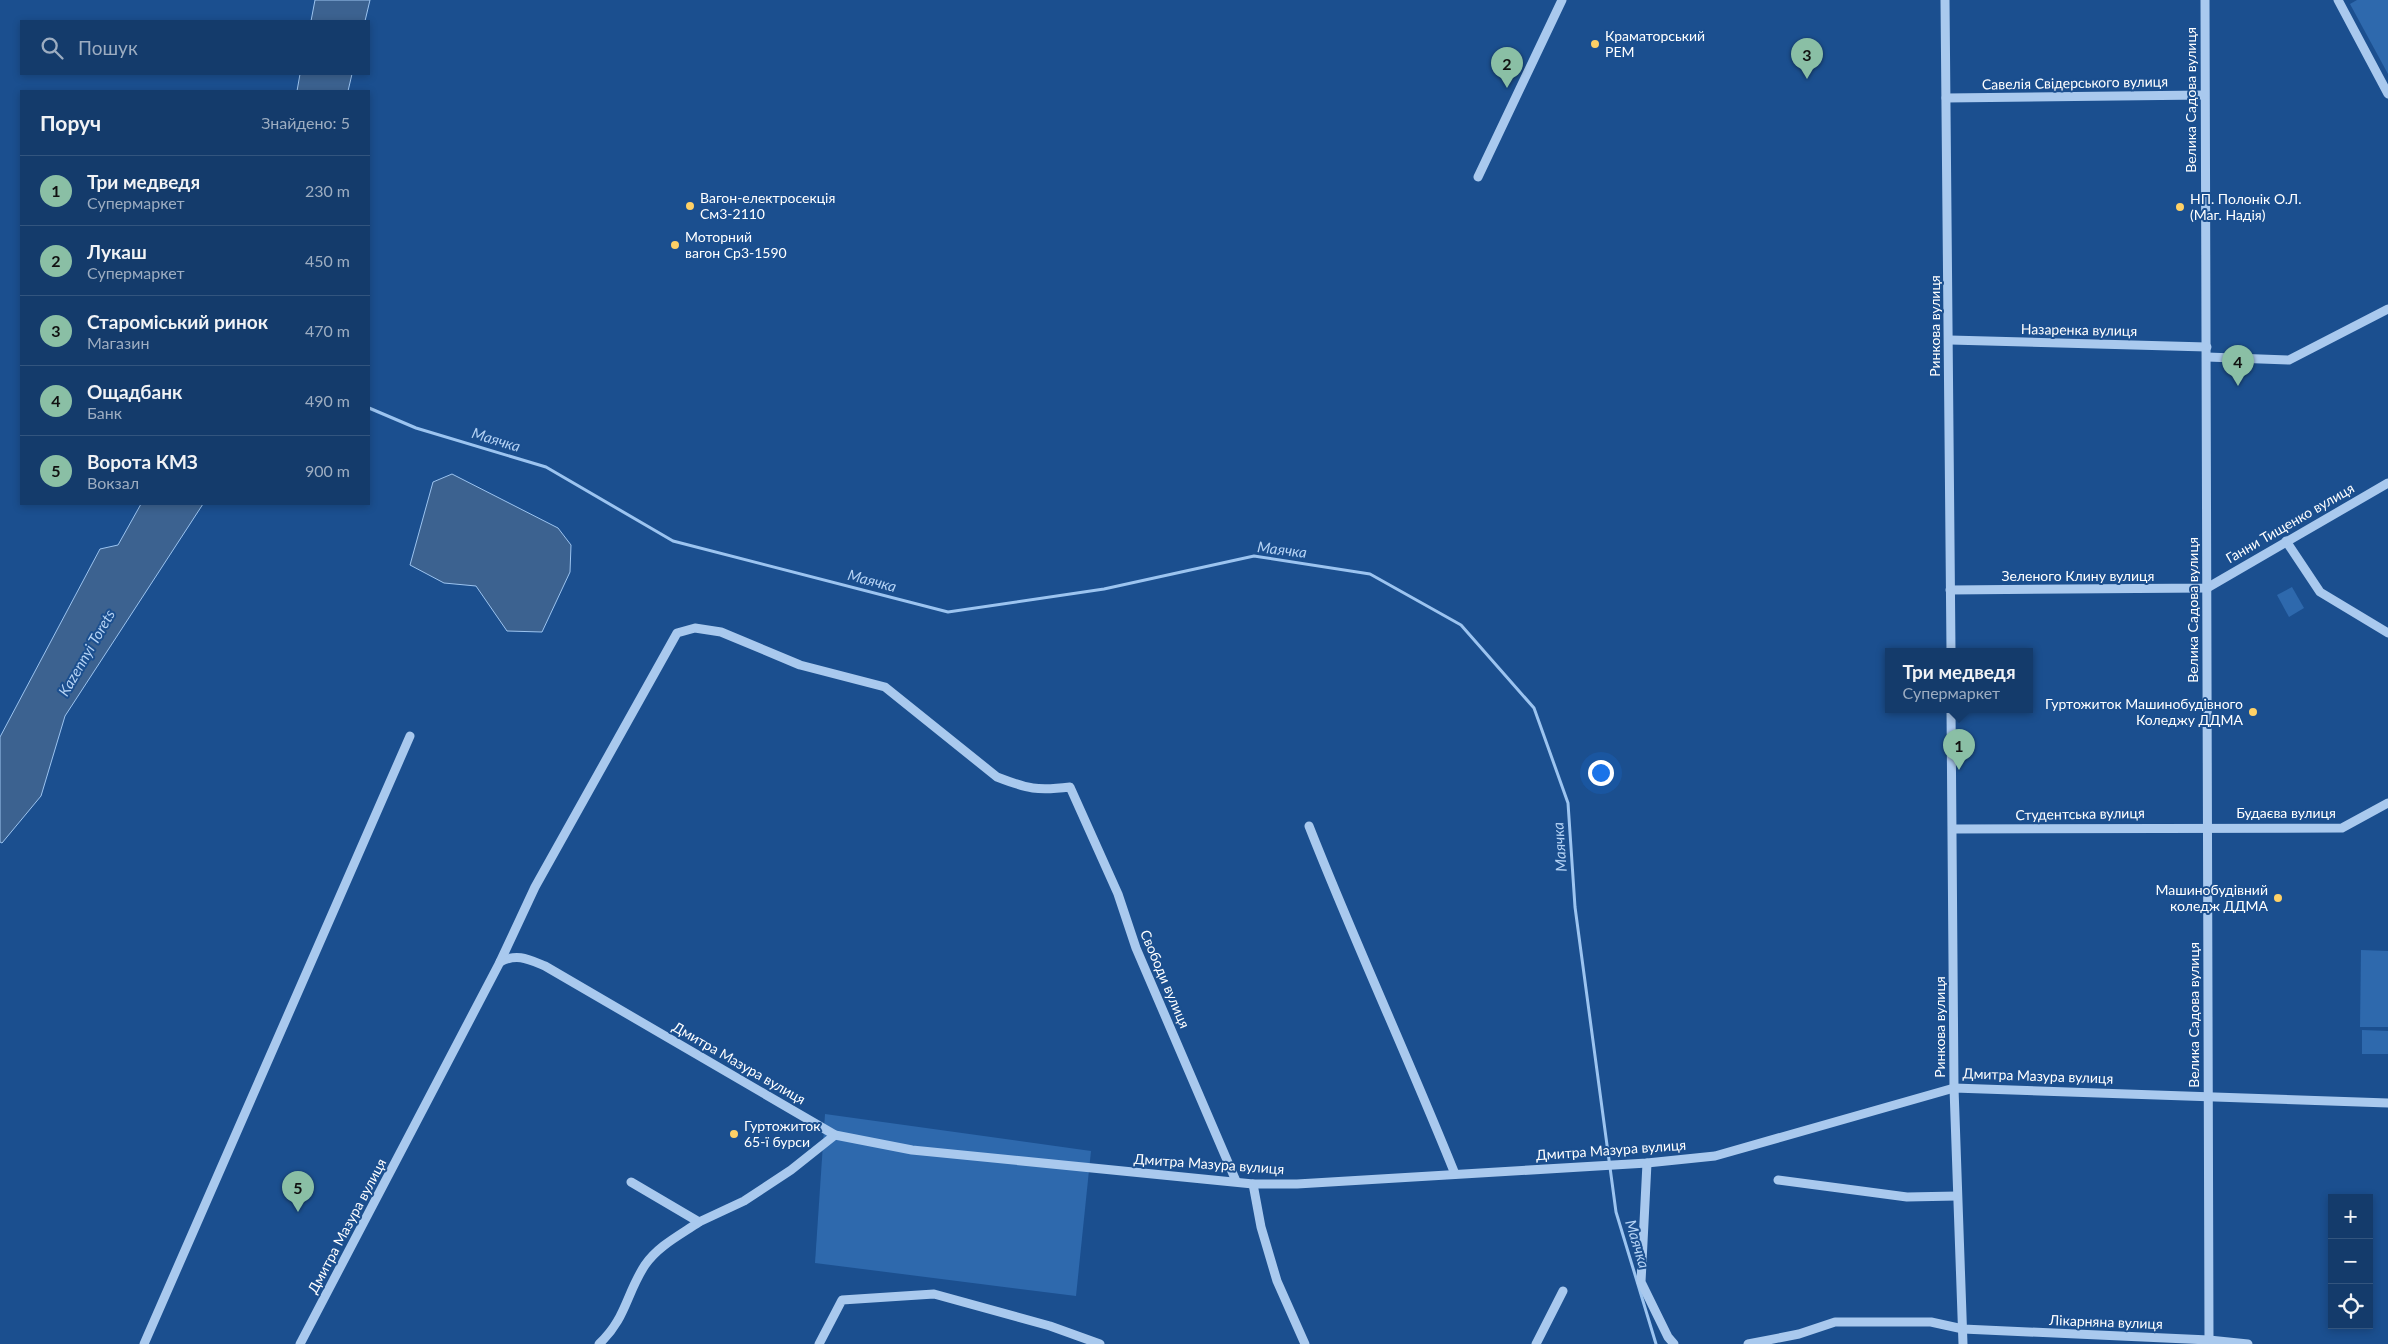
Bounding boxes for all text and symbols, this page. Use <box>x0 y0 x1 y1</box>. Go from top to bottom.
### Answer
search box <box>20 20 370 75</box>
place label: Краматорський РЕМ <box>1605 27 1705 60</box>
street label: Велика Садова вулиця <box>2182 27 2199 173</box>
icon: search <box>38 34 66 62</box>
text: Пошук <box>78 36 138 59</box>
marker: Краматорський РЕМ <box>1589 38 1601 50</box>
pin: 3 <box>1791 38 1823 79</box>
pin: 2 <box>1491 47 1523 88</box>
street label: Савелія Свідерського вулиця <box>1982 72 2168 93</box>
text: Поруч <box>40 110 101 135</box>
text: Знайдено: 5 <box>261 113 350 132</box>
text: Три медведя <box>87 170 200 193</box>
text: 1 <box>51 181 61 200</box>
text: 230 m <box>305 181 350 200</box>
place label: Вагон-електросекція См3-2110 <box>700 189 835 222</box>
place label: НП. Полонік О.Л. (Маг. Надія) <box>2190 190 2302 223</box>
text: Супермаркет <box>87 193 185 212</box>
marker: Вагон-електросекція См3-2110 <box>684 200 696 212</box>
marker: НП. Полонік О.Л. (Маг. Надія) <box>2174 201 2186 213</box>
place label: Моторний вагон Ср3-1590 <box>685 228 787 261</box>
marker: Моторний вагон Ср3-1590 <box>669 239 681 251</box>
text: Лукаш <box>87 240 147 263</box>
text: 2 <box>51 251 61 270</box>
text: 450 m <box>305 251 350 270</box>
text: Супермаркет <box>87 263 185 282</box>
street label: Ринкова вулиця <box>1926 275 1943 377</box>
text: Староміський ринок <box>87 310 268 333</box>
street label: Назаренка вулиця <box>2021 320 2137 339</box>
text: 3 <box>51 321 61 340</box>
text: 470 m <box>305 321 350 340</box>
text: Магазин <box>87 333 149 352</box>
pin: 4 <box>2222 345 2254 386</box>
text: Ощадбанк <box>87 380 182 403</box>
text: 4 <box>51 391 61 410</box>
text: 490 m <box>305 391 350 410</box>
text: Банк <box>87 403 122 422</box>
water label: Маячка <box>470 423 523 455</box>
text: Ворота КМЗ <box>87 450 198 473</box>
text: 5 <box>51 461 61 480</box>
text: 900 m <box>305 461 350 480</box>
text: Вокзал <box>87 473 139 492</box>
street label: Ганни Тищенко вулиця <box>2223 479 2357 566</box>
water label: Маячка <box>1256 537 1308 561</box>
street label: Велика Садова вулиця <box>2184 537 2201 683</box>
water label: Маячка <box>846 565 899 595</box>
street label: Зеленого Клину вулиця <box>2002 567 2155 584</box>
water label: Kazennyi Torets <box>54 606 118 699</box>
popup <box>1885 648 2033 713</box>
text: Три медведя <box>1902 660 2016 683</box>
text: Супермаркет <box>1902 683 2000 702</box>
place label: Гуртожиток Машинобудівного Коледжу ДДМА <box>2045 695 2244 728</box>
marker: Гуртожиток Машинобудівного Коледжу ДДМА <box>2247 706 2259 718</box>
pin: 1 <box>1943 729 1975 770</box>
your location <box>1588 760 1614 786</box>
street label: Студентська вулиця <box>2015 804 2145 823</box>
street label: Будаєва вулиця <box>2236 804 2336 821</box>
water label: Маячка <box>1548 821 1570 872</box>
place label: Машинобудівний коледж ДДМА <box>2155 881 2269 914</box>
marker: Машинобудівний коледж ДДМА <box>2272 892 2284 904</box>
street label: Свободи вулиця <box>1137 927 1194 1031</box>
street label: Велика Садова вулиця <box>2185 942 2202 1088</box>
street label: Ринкова вулиця <box>1931 976 1948 1078</box>
street label: Дмитра Мазура вулиця <box>670 1018 809 1108</box>
street label: Дмитра Мазура вулиця <box>1962 1064 2114 1087</box>
place label: Гуртожиток 65-ї бурси <box>744 1117 821 1150</box>
marker: Гуртожиток 65-ї бурси <box>728 1128 740 1140</box>
street label: Дмитра Мазура вулиця <box>1535 1136 1687 1163</box>
street label: Дмитра Мазура вулиця <box>1133 1150 1285 1177</box>
street label: Дмитра Мазура вулиця <box>304 1155 389 1296</box>
pin: 5 <box>282 1171 314 1212</box>
map controls <box>2328 1194 2373 1329</box>
button: + <box>2328 1194 2373 1239</box>
water label: Маячка <box>1622 1217 1654 1270</box>
button: − <box>2328 1239 2373 1284</box>
button: locate <box>2328 1284 2373 1329</box>
street label: Лікарняна вулиця <box>2048 1311 2163 1332</box>

